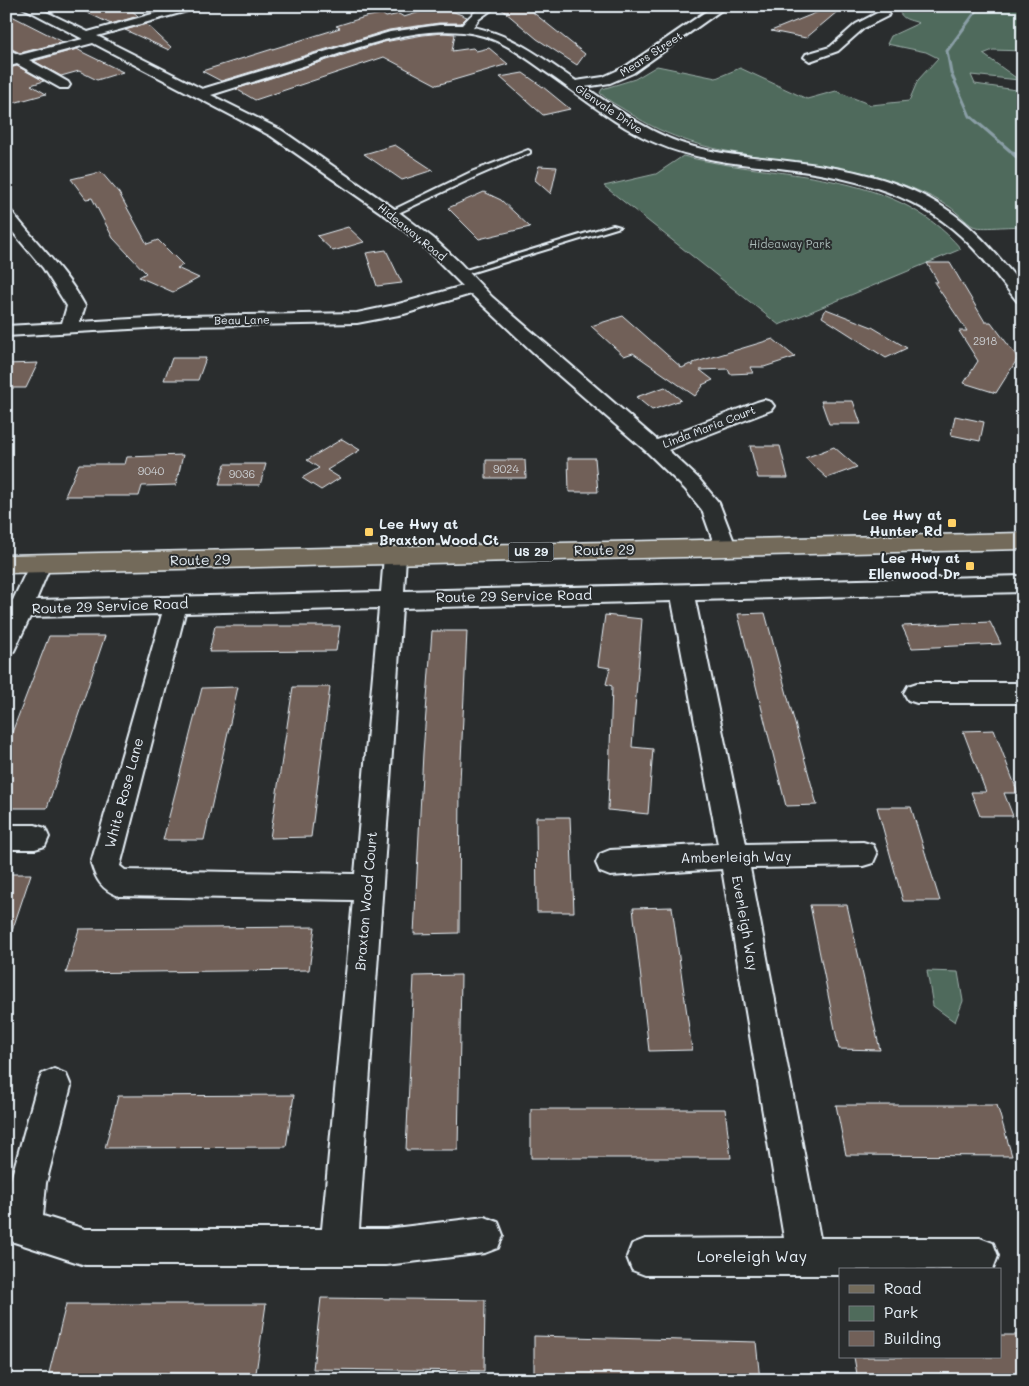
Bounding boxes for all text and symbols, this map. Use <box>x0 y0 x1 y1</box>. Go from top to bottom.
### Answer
street label: Mears Street <box>617 28 685 79</box>
street label: Glenvale Drive <box>572 80 646 137</box>
street label: Hideaway Road <box>375 199 450 264</box>
park label: Hideaway Park <box>749 236 831 251</box>
street label: Beau Lane <box>214 312 270 327</box>
house number: 2918 <box>973 333 997 348</box>
street label: Linda Maria Court <box>660 402 758 451</box>
house number: 9024 <box>493 461 519 476</box>
house number: 9040 <box>138 463 164 478</box>
house number: 9036 <box>229 466 255 481</box>
place label: Lee Hwy at Hunter Rd <box>863 505 942 540</box>
place label: Lee Hwy at Braxton Wood Ct <box>379 514 499 549</box>
marker: Lee Hwy at Hunter Rd <box>946 517 958 529</box>
marker: Lee Hwy at Braxton Wood Ct <box>363 526 375 538</box>
street label: Route 29 <box>574 539 634 560</box>
road number: US 29 <box>508 542 554 562</box>
place label: Lee Hwy at Ellenwood Dr <box>868 548 960 583</box>
street label: Route 29 <box>170 549 230 570</box>
marker: Lee Hwy at Ellenwood Dr <box>964 560 976 572</box>
street label: Route 29 Service Road <box>436 585 592 606</box>
street label: Route 29 Service Road <box>32 593 189 618</box>
street label: White Rose Lane <box>100 736 147 850</box>
street label: Braxton Wood Court <box>350 831 381 971</box>
street label: Amberleigh Way <box>680 846 792 867</box>
street label: Everleigh Way <box>728 874 763 972</box>
street label: Loreleigh Way <box>697 1245 807 1266</box>
legend <box>839 1268 1002 1358</box>
text: Road <box>884 1278 921 1298</box>
text: Park <box>884 1302 918 1322</box>
text: Building <box>884 1328 941 1348</box>

